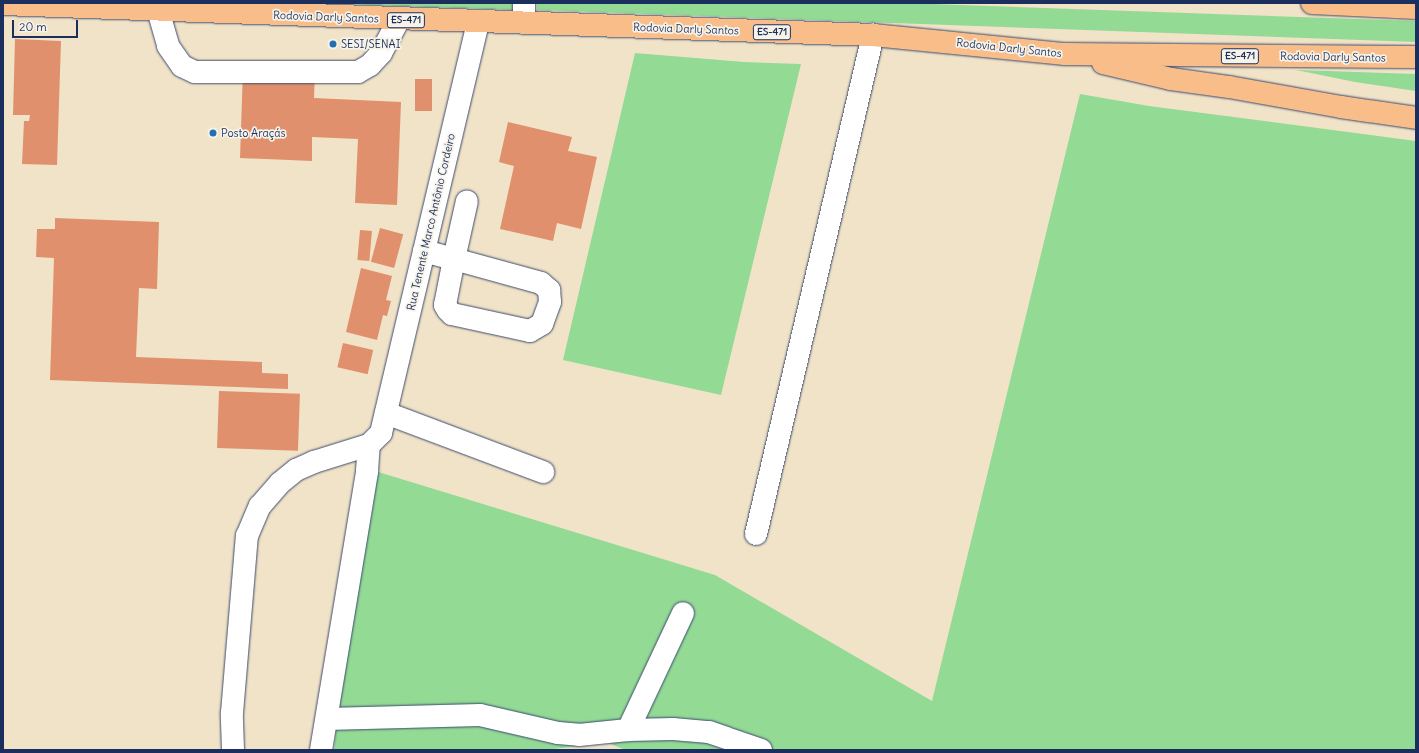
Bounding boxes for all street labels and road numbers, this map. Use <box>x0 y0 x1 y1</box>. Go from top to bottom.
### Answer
street label: Rodovia Darly Santos <box>273 9 379 25</box>
road number: ES-471 <box>386 12 426 28</box>
street label: Rodovia Darly Santos <box>633 21 739 37</box>
road number: ES-471 <box>752 24 792 40</box>
street label: Rodovia Darly Santos <box>956 36 1062 60</box>
road number: ES-471 <box>1220 48 1260 64</box>
street label: Rodovia Darly Santos <box>1280 49 1386 65</box>
street label: Rua Tenente Marco Antônio Cordeiro <box>404 132 458 312</box>

